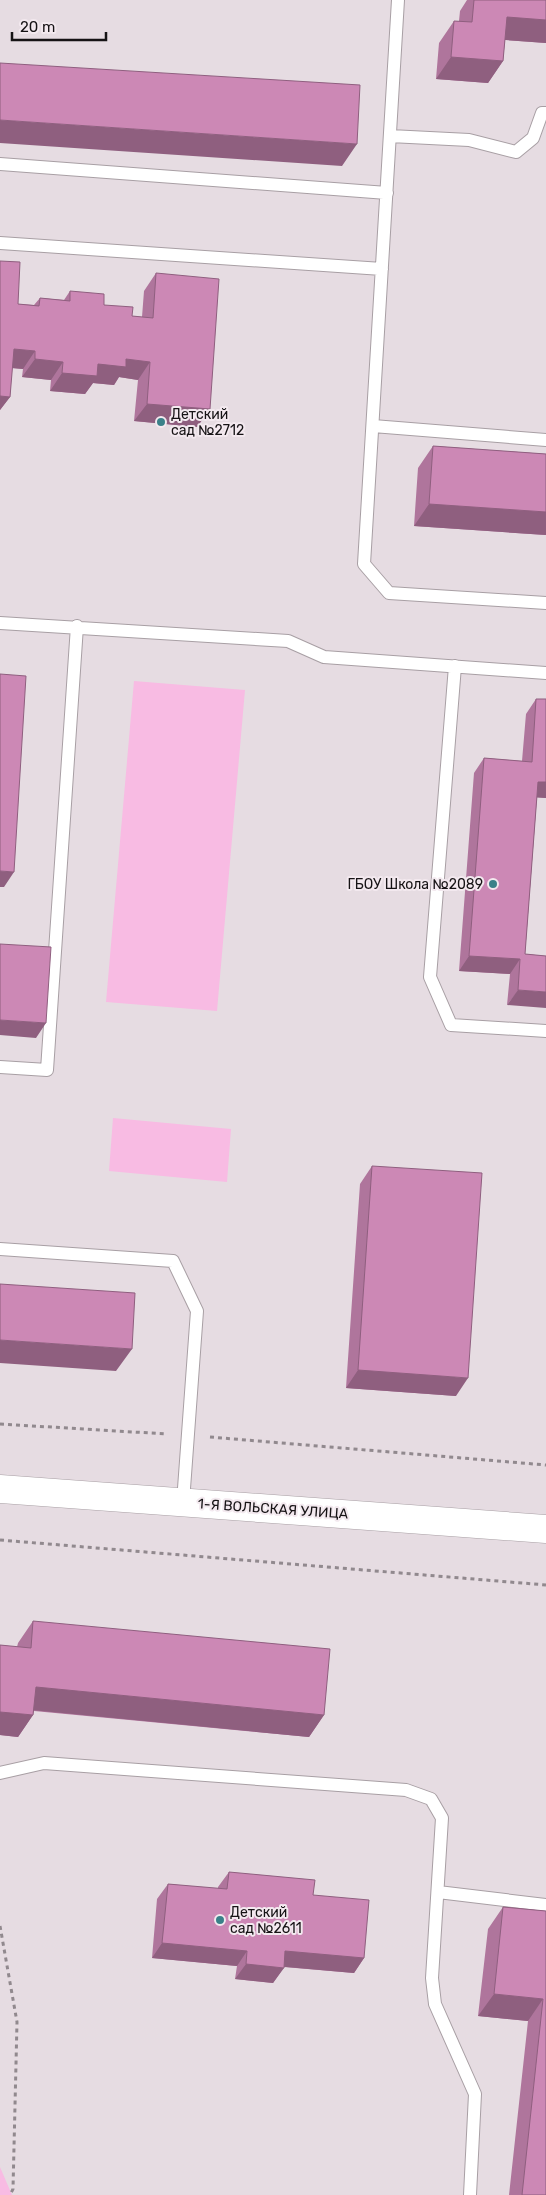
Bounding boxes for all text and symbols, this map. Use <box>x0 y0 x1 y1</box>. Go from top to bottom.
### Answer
scale bar <box>12 10 106 42</box>
text: 20 m <box>20 18 55 36</box>
place label: Детский сад №2712 <box>171 406 244 439</box>
marker: Детский сад №2712 <box>155 416 167 428</box>
place label: ГБОУ Школа №2089 <box>347 876 483 893</box>
marker: ГБОУ Школа №2089 <box>487 878 499 890</box>
street label: 1-Я ВОЛЬСКАЯ УЛИЦА <box>197 1495 349 1523</box>
place label: Детский сад №2611 <box>230 1904 302 1937</box>
marker: Детский сад №2611 <box>214 1914 226 1926</box>

